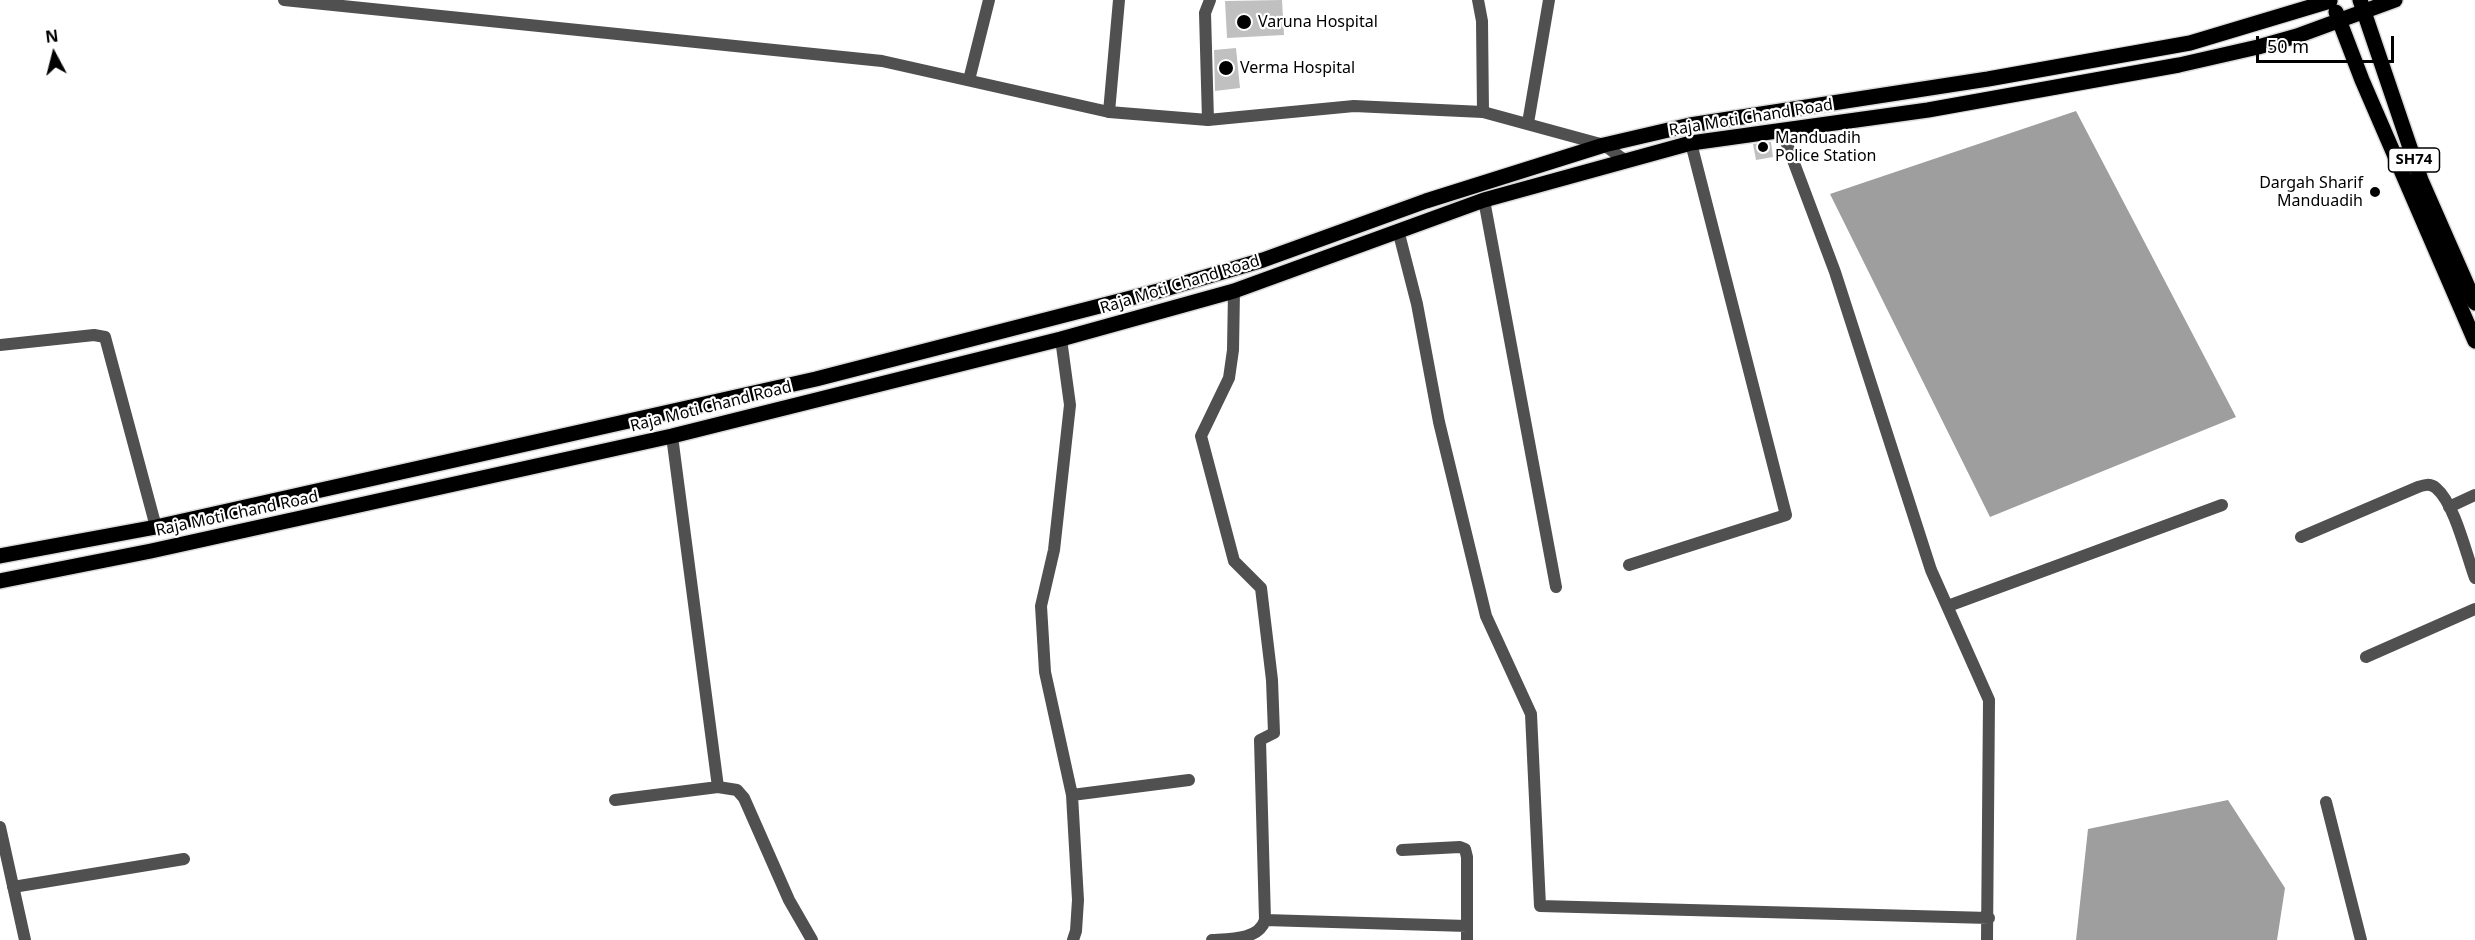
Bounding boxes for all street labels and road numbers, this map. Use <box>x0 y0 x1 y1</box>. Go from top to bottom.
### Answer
street label: Raja Moti Chand Road <box>1668 96 1834 140</box>
road number: SH74 <box>2388 148 2440 172</box>
street label: Raja Moti Chand Road <box>1098 252 1262 318</box>
street label: Raja Moti Chand Road <box>628 378 794 436</box>
street label: Raja Moti Chand Road <box>154 487 320 541</box>

